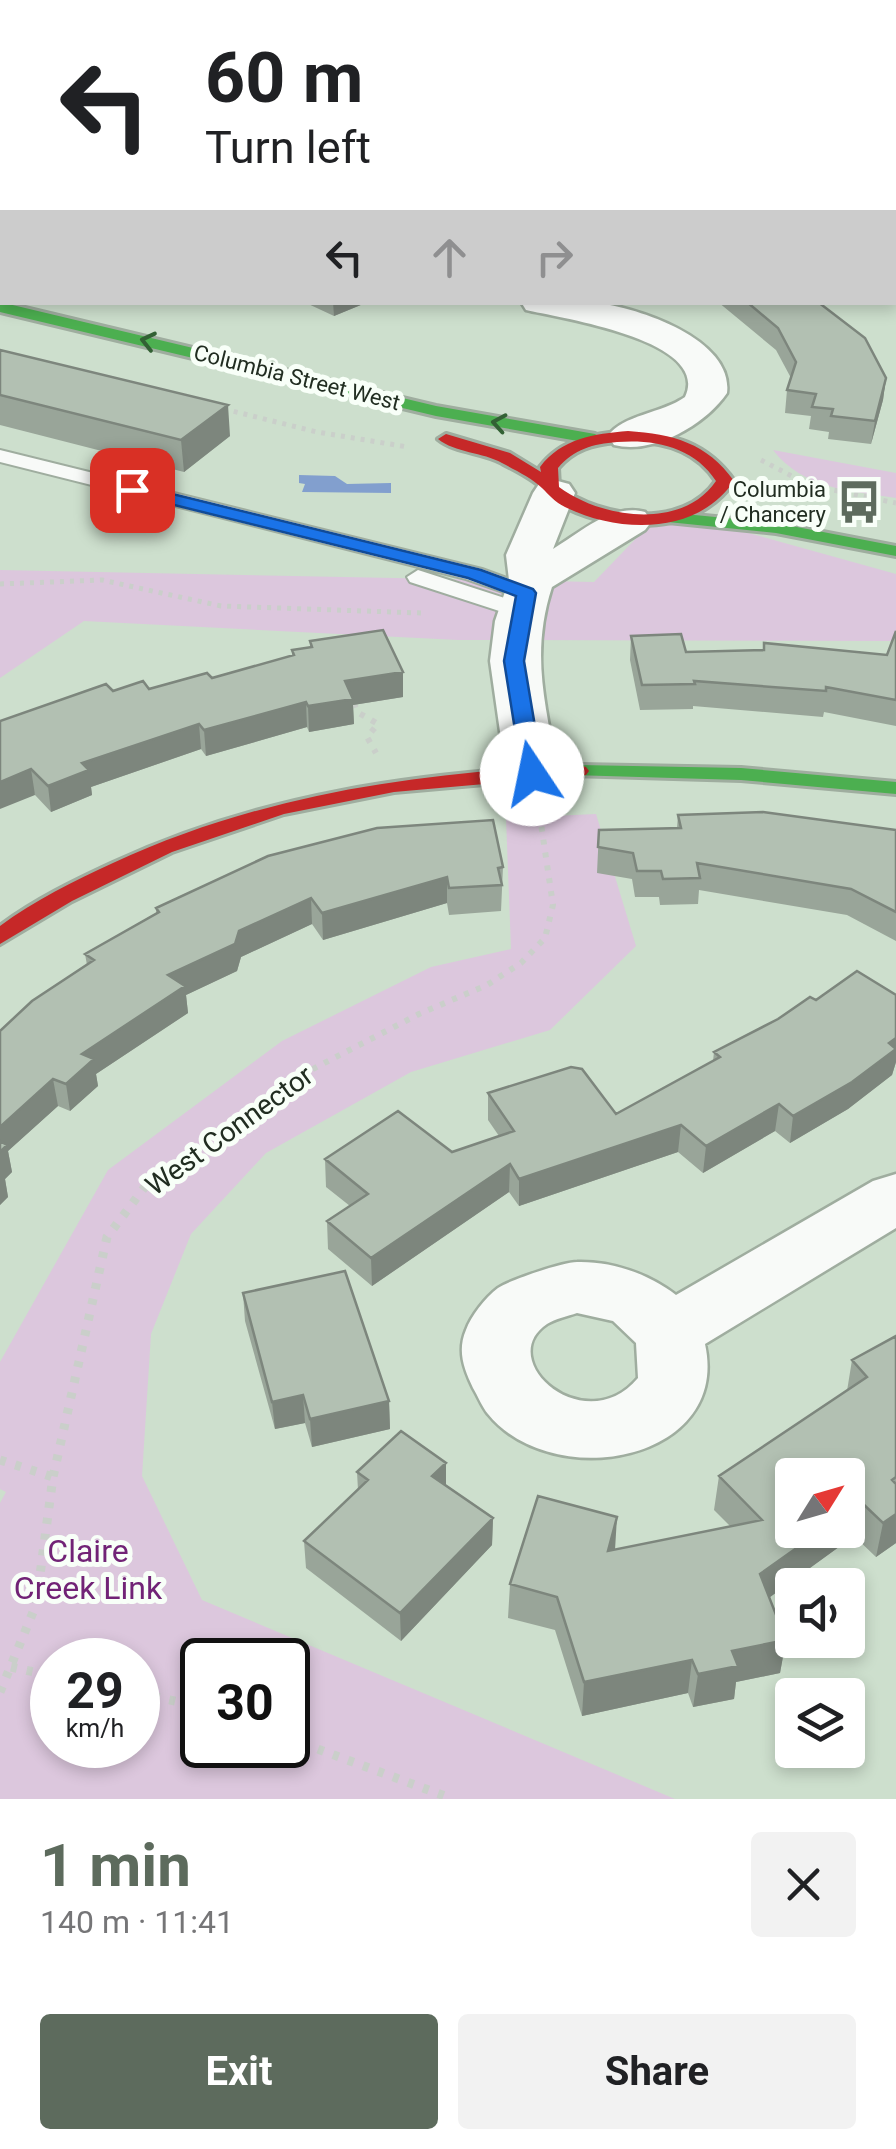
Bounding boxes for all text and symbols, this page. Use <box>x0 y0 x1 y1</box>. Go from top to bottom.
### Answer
text: 60 m <box>205 37 363 119</box>
icon: left <box>40 40 170 170</box>
text: Turn left <box>205 121 371 174</box>
icon: left <box>317 230 372 285</box>
icon: ahead <box>422 230 477 285</box>
icon: right <box>527 230 582 285</box>
one-way arrow <box>140 332 157 353</box>
street label: Columbia Street West <box>191 340 403 415</box>
one-way arrow <box>491 413 507 434</box>
pin <box>90 448 175 533</box>
icon: arrive <box>105 463 160 518</box>
place label: Columbia / Chancery <box>720 477 827 527</box>
bus stop icon: Columbia / Chancery <box>835 478 883 526</box>
position arrow <box>480 722 584 826</box>
street label: West Connector <box>139 1058 320 1202</box>
north arrow <box>775 1458 865 1548</box>
map controls <box>775 1458 865 1768</box>
park label: Claire Creek Link <box>14 1532 163 1607</box>
button: sound <box>775 1568 865 1658</box>
speed limit sign: 30 <box>180 1638 310 1768</box>
text: 29 <box>66 1662 124 1720</box>
button: layers <box>775 1678 865 1768</box>
text: km/h <box>66 1714 124 1743</box>
text: 1 min <box>40 1830 191 1901</box>
button: close <box>751 1832 856 1937</box>
text: 140 m · 11:41 <box>40 1903 234 1941</box>
button: Exit <box>40 2014 438 2129</box>
button: Share <box>458 2014 856 2129</box>

